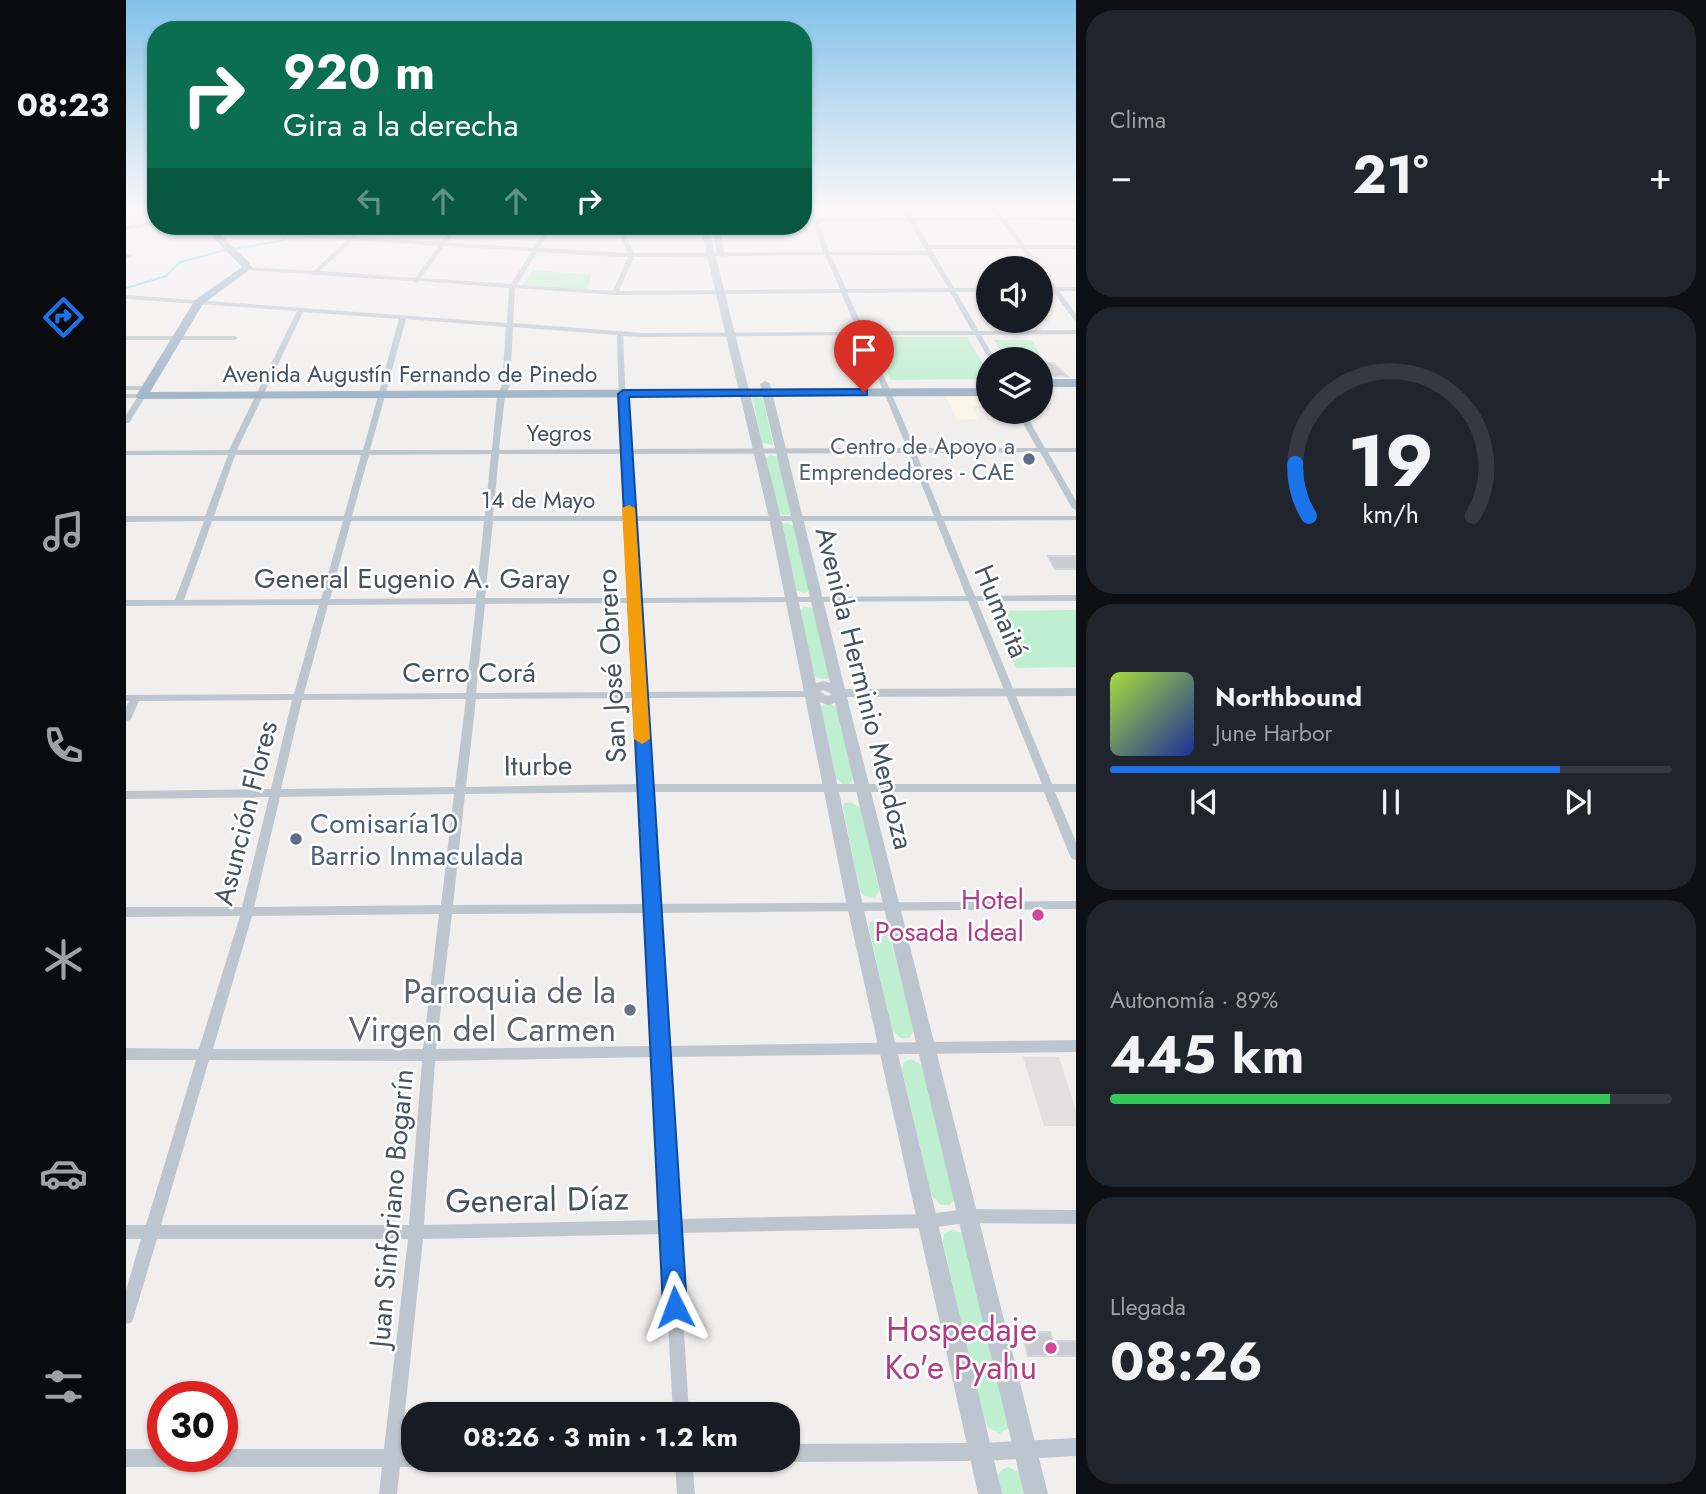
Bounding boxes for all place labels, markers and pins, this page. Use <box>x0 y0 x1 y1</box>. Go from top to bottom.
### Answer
pin <box>834 320 894 392</box>
place label: Centro de Apoyo a Emprendedores - CAE <box>799 429 1015 489</box>
marker: Centro de Apoyo a Emprendedores - CAE <box>1021 451 1037 467</box>
place label: Comisaría10 Barrio Inmaculada <box>310 803 524 876</box>
marker: Comisaría10 Barrio Inmaculada <box>288 831 304 847</box>
place label: Hotel Posada Ideal <box>874 879 1024 952</box>
marker: Hotel Posada Ideal <box>1030 907 1046 923</box>
place label: Parroquia de la Virgen del Carmen <box>349 968 616 1053</box>
marker: Parroquia de la Virgen del Carmen <box>622 1002 638 1018</box>
place label: Hospedaje Ko'e Pyahu <box>885 1306 1037 1391</box>
marker: Hospedaje Ko'e Pyahu <box>1043 1340 1059 1356</box>

